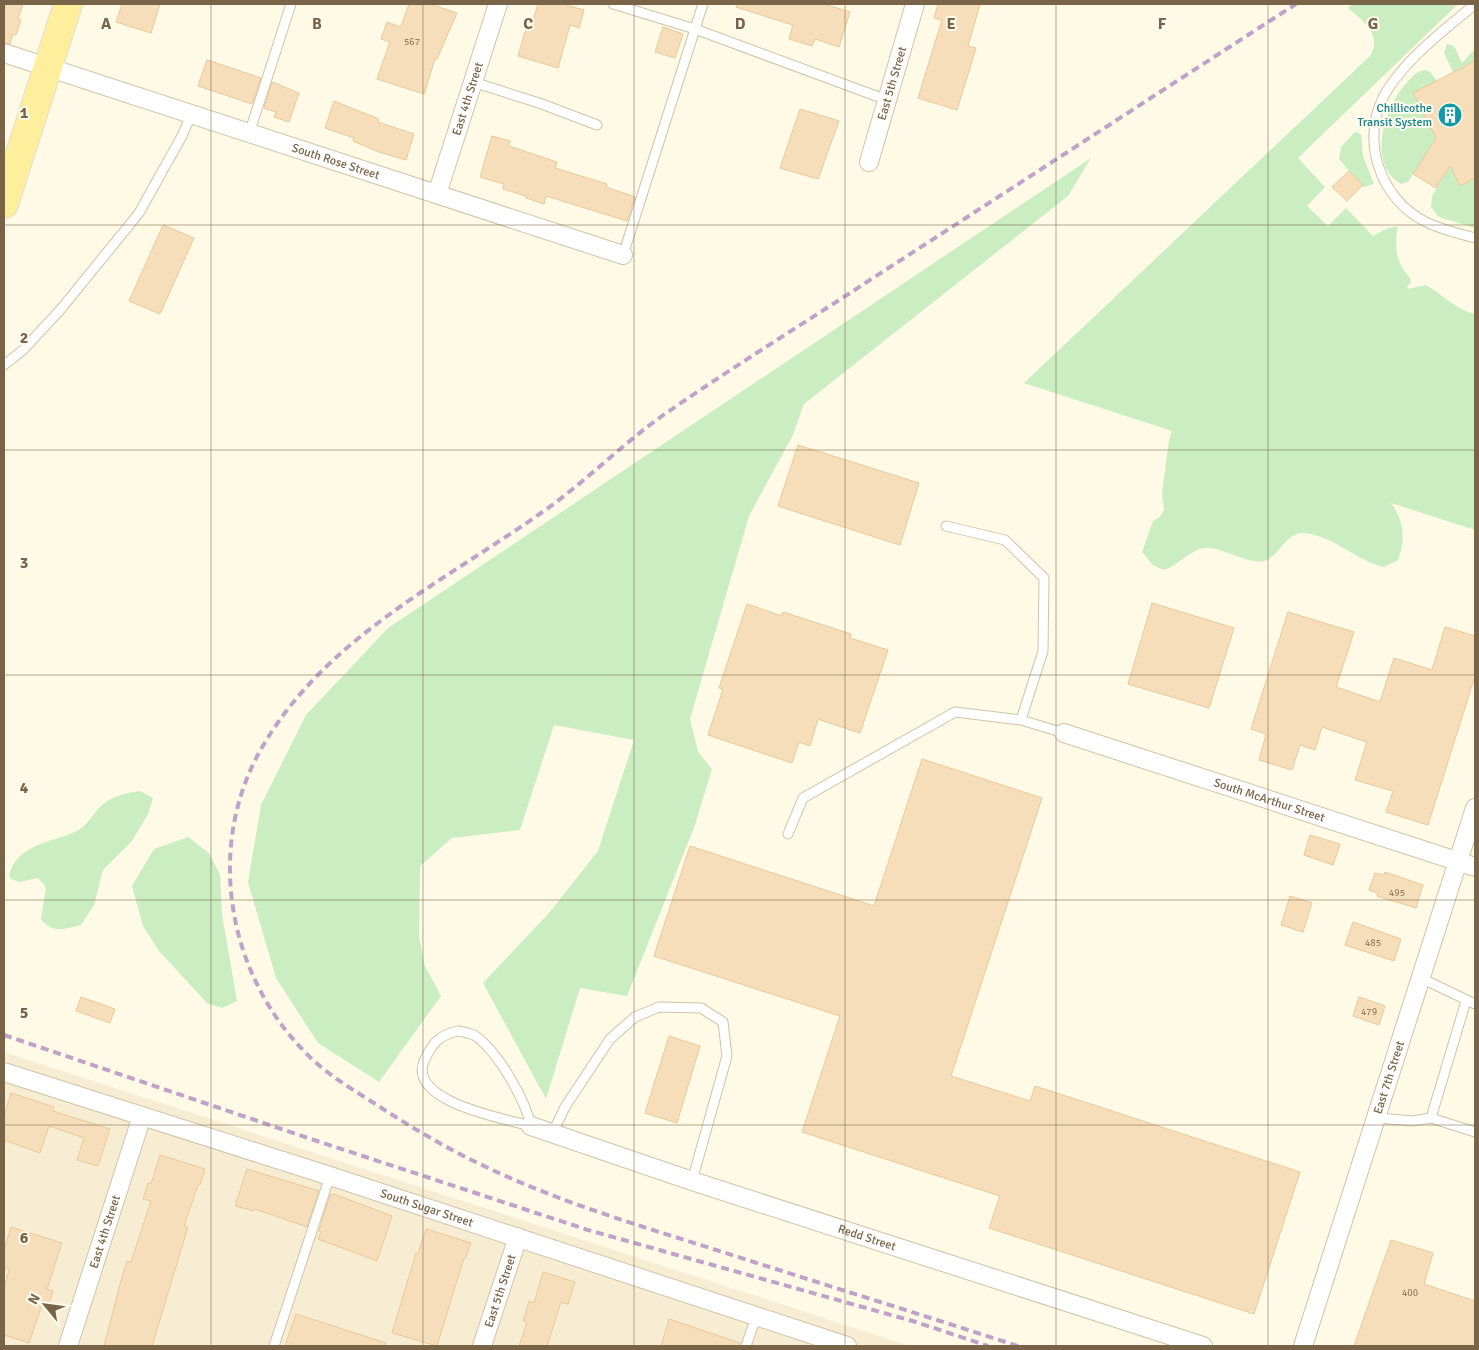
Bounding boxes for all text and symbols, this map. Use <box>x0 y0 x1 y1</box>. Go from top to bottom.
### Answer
text: A <box>101 14 112 34</box>
text: B <box>312 14 322 34</box>
text: C <box>523 14 533 34</box>
text: D <box>735 14 746 34</box>
text: E <box>946 14 956 34</box>
text: F <box>1158 14 1167 34</box>
text: G <box>1368 14 1378 34</box>
house number: 567 <box>404 36 420 48</box>
street label: East 5th Street <box>875 45 910 122</box>
street label: East 4th Street <box>449 60 487 137</box>
place label: Chillicothe Transit System <box>1357 101 1432 130</box>
building icon: Chillicothe Transit System <box>1437 102 1463 128</box>
text: 1 <box>20 103 29 123</box>
street label: South Rose Street <box>290 140 381 183</box>
text: 2 <box>20 328 28 348</box>
text: 3 <box>20 553 28 573</box>
street label: South McArthur Street <box>1212 775 1327 826</box>
text: 4 <box>20 778 29 798</box>
house number: 495 <box>1389 887 1405 899</box>
house number: 485 <box>1365 937 1381 949</box>
text: 5 <box>20 1003 28 1023</box>
house number: 479 <box>1361 1006 1377 1018</box>
street label: East 7th Street <box>1371 1039 1408 1116</box>
street label: South Sugar Street <box>378 1186 475 1231</box>
street label: East 4th Street <box>86 1193 124 1270</box>
street label: Redd Street <box>836 1222 898 1254</box>
text: 6 <box>20 1228 29 1248</box>
street label: East 5th Street <box>482 1253 520 1330</box>
north arrow <box>20 1280 70 1330</box>
house number: 400 <box>1402 1287 1418 1299</box>
text: N <box>24 1291 44 1307</box>

